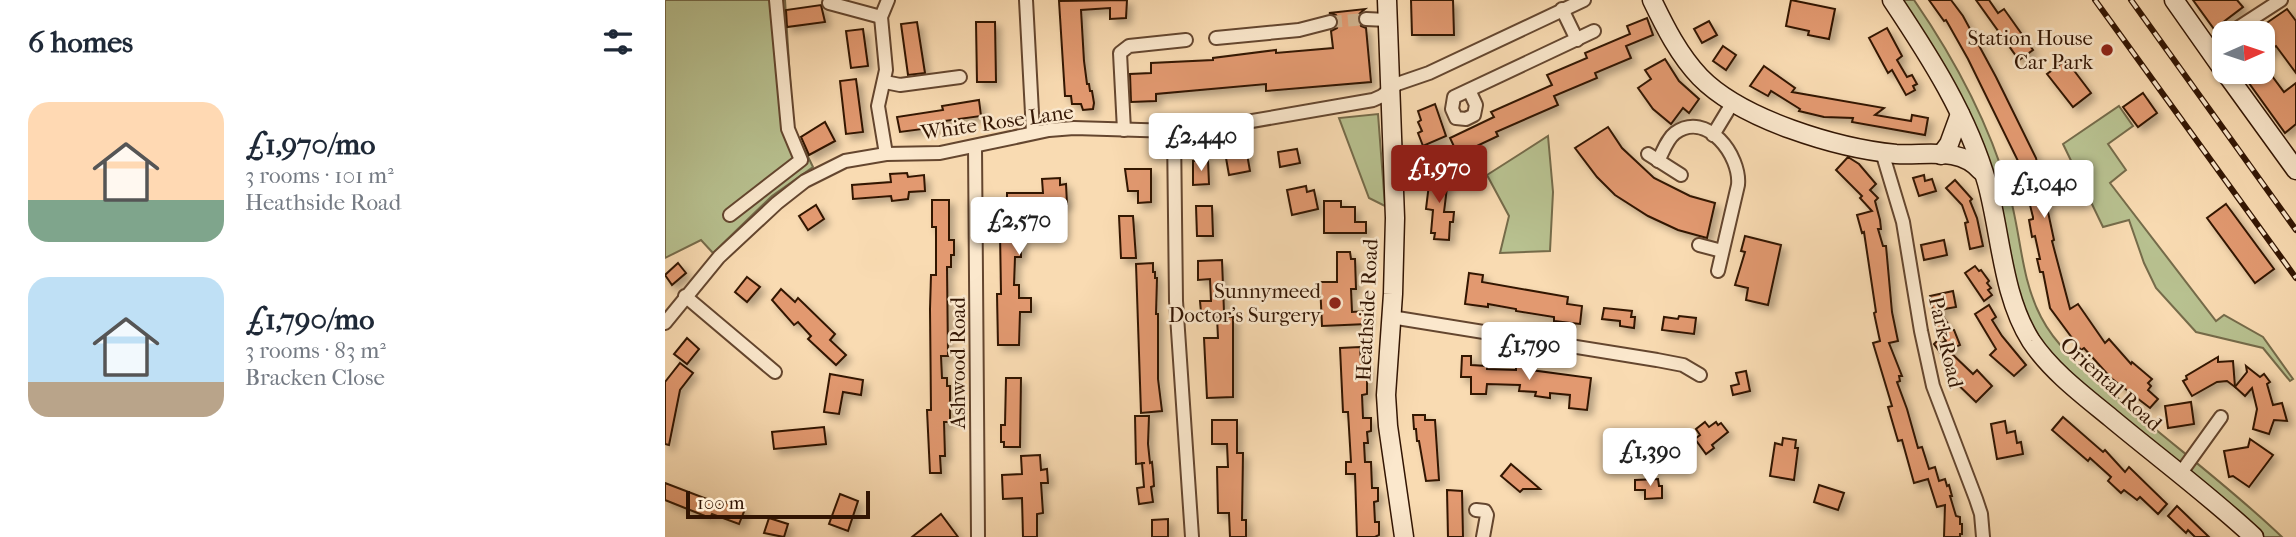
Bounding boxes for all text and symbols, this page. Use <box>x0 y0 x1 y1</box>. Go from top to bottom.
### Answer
north arrow <box>2212 21 2275 84</box>
map controls <box>2212 21 2275 84</box>
icon: filters <box>599 23 637 61</box>
text: 6 homes <box>28 25 133 60</box>
place label: Station House Car Park <box>1967 26 2093 74</box>
marker: Station House Car Park <box>2099 42 2115 58</box>
street label: White Rose Lane <box>918 99 1075 145</box>
pin: £2,440 <box>1144 114 1258 173</box>
text: £2,440 <box>1165 122 1237 149</box>
text: £1,970/mo <box>245 127 375 162</box>
icon: home <box>84 130 168 214</box>
pin: £1,970 <box>1382 146 1496 205</box>
text: £1,970 <box>1407 154 1471 181</box>
pin: £1,040 <box>1987 160 2101 220</box>
text: 3 rooms · 101 m² <box>245 162 394 189</box>
text: £1,040 <box>2010 169 2078 196</box>
text: Heathside Road <box>245 189 401 216</box>
pin: £2,570 <box>962 198 1076 257</box>
text: £2,570 <box>987 206 1051 233</box>
street label: Heathside Road <box>1351 238 1383 382</box>
place label: Sunnymeed Doctor's Surgery <box>1168 279 1322 327</box>
street label: Park Road <box>1924 294 1968 391</box>
marker: Sunnymeed Doctor's Surgery <box>1327 295 1343 311</box>
street label: Ashwood Road <box>946 297 970 430</box>
text: £1,790/mo <box>245 302 374 337</box>
icon: home <box>84 305 168 389</box>
pin: £1,790 <box>1472 322 1586 382</box>
text: £1,790 <box>1498 331 1560 358</box>
street label: Oriental Road <box>2055 332 2167 436</box>
text: 3 rooms · 83 m² <box>245 337 386 364</box>
text: Bracken Close <box>245 364 385 391</box>
pin: £1,390 <box>1593 428 1707 488</box>
text: £1,390 <box>1619 437 1681 464</box>
scale bar <box>686 488 870 520</box>
text: 100 m <box>697 492 745 514</box>

